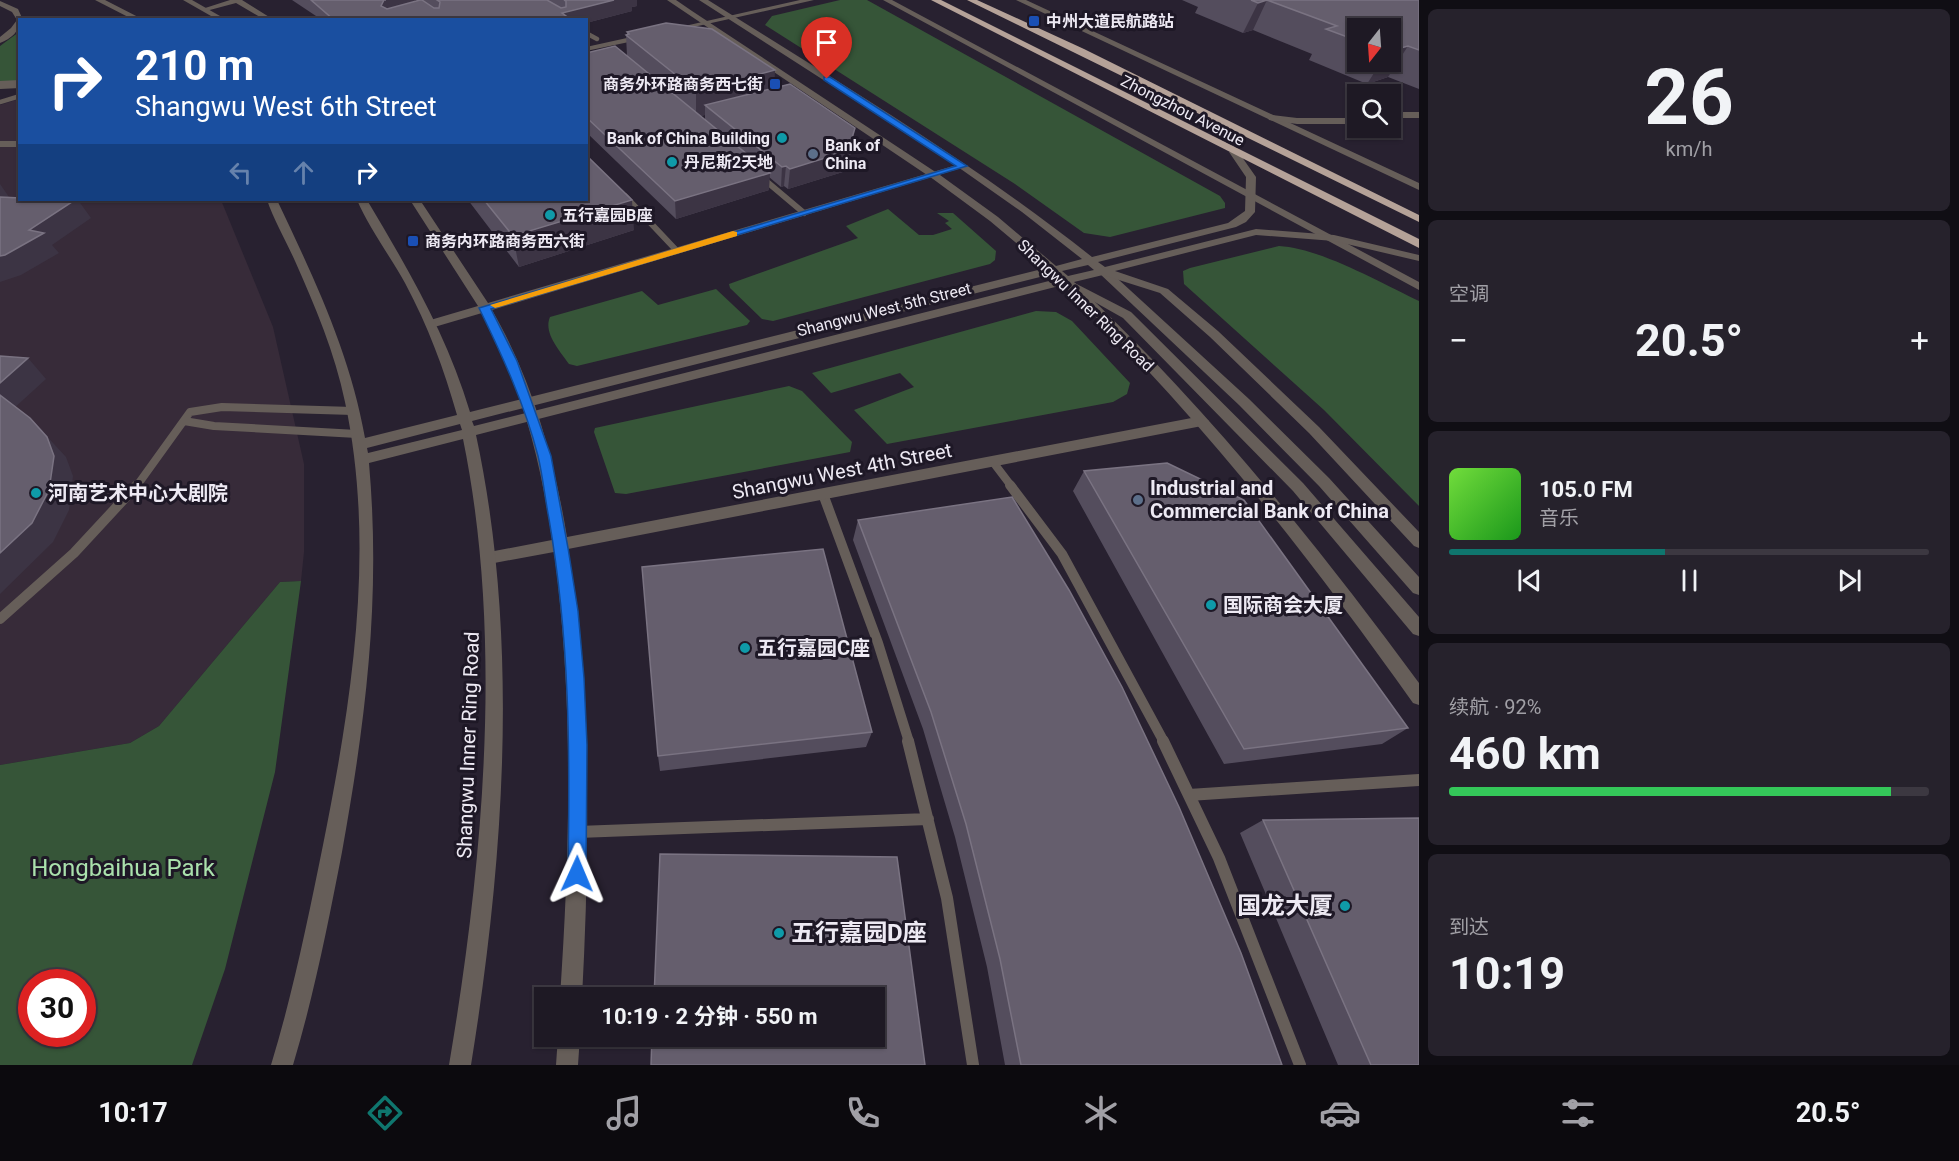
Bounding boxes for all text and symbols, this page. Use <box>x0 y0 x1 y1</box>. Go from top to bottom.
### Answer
place label: 中州大道民航路站 <box>1046 12 1174 31</box>
marker: 中州大道民航路站 <box>1027 14 1041 28</box>
pin <box>801 17 852 79</box>
north arrow <box>1347 18 1401 72</box>
map controls <box>1347 18 1401 138</box>
icon: arrive <box>810 26 843 59</box>
text: 210 m <box>135 41 254 90</box>
icon: right <box>36 42 114 120</box>
text: 26 <box>1644 52 1734 143</box>
street label: Zhongzhou Avenue <box>1118 71 1248 150</box>
place label: 商务外环路商务西七街 <box>603 75 763 94</box>
marker: 商务外环路商务西七街 <box>768 77 782 91</box>
button: search <box>1347 84 1401 138</box>
text: Shangwu West 6th Street <box>135 91 437 123</box>
place label: Bank of China Building <box>607 129 770 148</box>
marker: Bank of China Building <box>775 131 789 145</box>
place label: Bank of China <box>825 136 880 173</box>
text: km/h <box>1666 137 1712 161</box>
marker: Bank of China <box>806 147 820 161</box>
place label: 丹尼斯2天地 <box>684 153 773 172</box>
marker: 丹尼斯2天地 <box>665 155 679 169</box>
icon: left <box>224 156 257 189</box>
icon: ahead <box>287 156 320 189</box>
icon: right <box>350 156 383 189</box>
place label: 五行嘉园B座 <box>562 206 652 225</box>
marker: 五行嘉园B座 <box>543 208 557 222</box>
place label: 商务内环路商务西六街 <box>425 232 585 251</box>
marker: 商务内环路商务西六街 <box>406 234 420 248</box>
street label: Shangwu Inner Ring Road <box>1014 235 1158 375</box>
street label: Shangwu West 5th Street <box>795 279 973 340</box>
text: 空调 <box>1449 282 1489 306</box>
text: 20.5° <box>1635 314 1743 367</box>
text: − <box>1449 321 1468 360</box>
text: + <box>1910 321 1929 360</box>
street label: Shangwu West 4th Street <box>730 438 954 504</box>
place label: Industrial and Commercial Bank of China <box>1150 476 1389 523</box>
text: 105.0 FM <box>1539 477 1633 502</box>
place label: 河南艺术中心大剧院 <box>48 481 228 505</box>
marker: 河南艺术中心大剧院 <box>29 486 43 500</box>
marker: Industrial and Commercial Bank of China <box>1131 493 1145 507</box>
text: 音乐 <box>1539 506 1579 530</box>
icon: previous <box>1513 564 1546 597</box>
icon: pause <box>1673 564 1706 597</box>
icon: next <box>1833 564 1866 597</box>
place label: 国际商会大厦 <box>1223 593 1343 617</box>
marker: 国际商会大厦 <box>1204 598 1218 612</box>
street label: Shangwu Inner Ring Road <box>452 631 484 859</box>
place label: 五行嘉园C座 <box>757 636 870 660</box>
marker: 五行嘉园C座 <box>738 641 752 655</box>
text: 续航 · 92% <box>1449 695 1541 719</box>
text: 460 km <box>1449 727 1601 780</box>
position arrow <box>545 842 609 906</box>
park label: Hongbaihua Park <box>31 854 216 882</box>
place label: 国龙大厦 <box>1237 892 1333 920</box>
marker: 国龙大厦 <box>1338 899 1352 913</box>
text: 到达 <box>1449 915 1489 939</box>
place label: 五行嘉园D座 <box>791 919 927 947</box>
marker: 五行嘉园D座 <box>772 926 786 940</box>
text: 10:19 <box>1449 947 1565 1000</box>
speed limit sign: 30 <box>18 969 96 1047</box>
text: 10:19 · 2 分钟 · 550 m <box>601 1004 818 1029</box>
icon: directions <box>364 1092 406 1134</box>
icon: music <box>603 1092 645 1134</box>
icon: phone <box>842 1092 884 1134</box>
icon: climate <box>1080 1092 1122 1134</box>
icon: car <box>1319 1092 1361 1134</box>
icon: filters <box>1557 1092 1599 1134</box>
text: 10:17 <box>98 1097 168 1129</box>
text: 20.5° <box>1796 1097 1861 1129</box>

